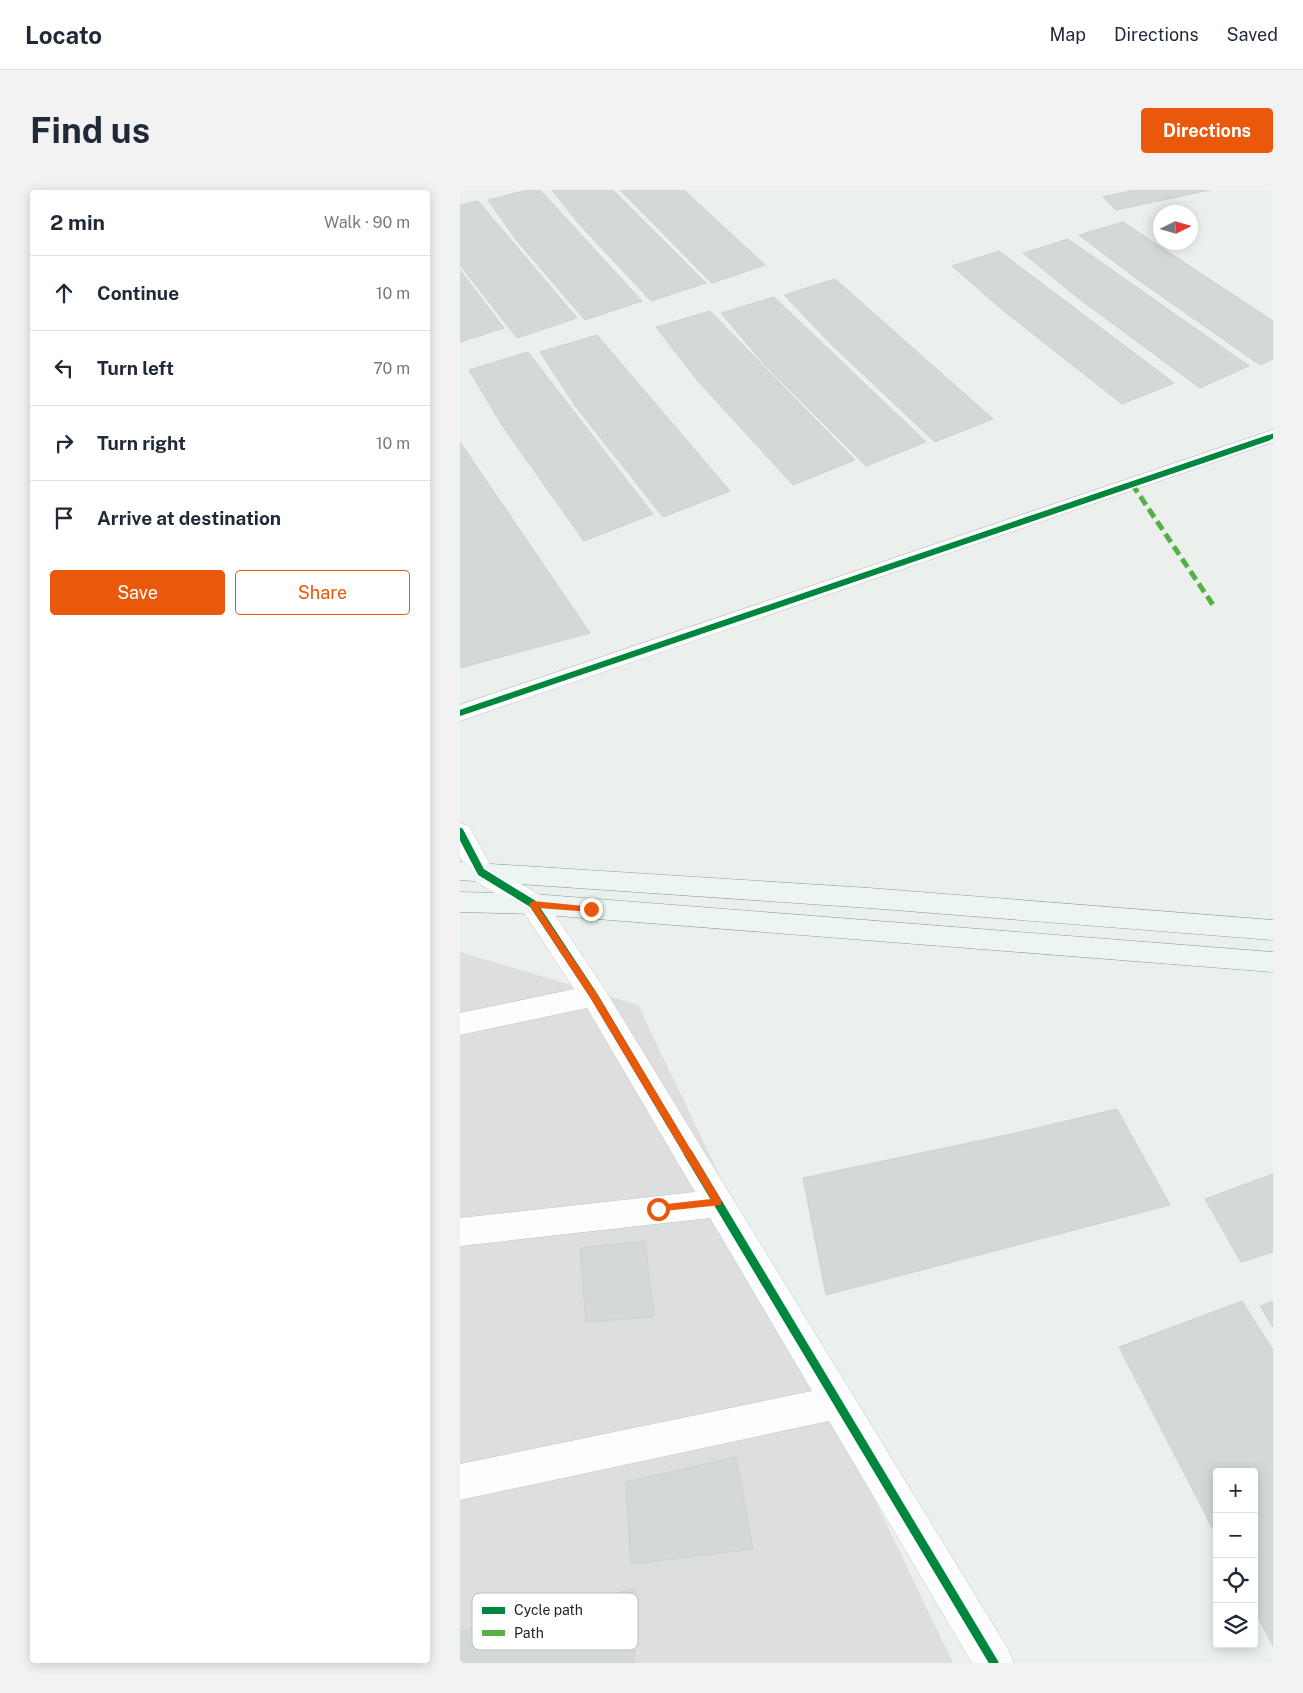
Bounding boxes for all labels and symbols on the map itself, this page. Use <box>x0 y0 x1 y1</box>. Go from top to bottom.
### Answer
north arrow <box>1153 205 1198 250</box>
route end <box>580 898 603 921</box>
route start <box>647 1198 670 1221</box>
legend <box>472 1593 638 1650</box>
text: Cycle path <box>514 1602 583 1618</box>
text: Path <box>514 1625 544 1641</box>

